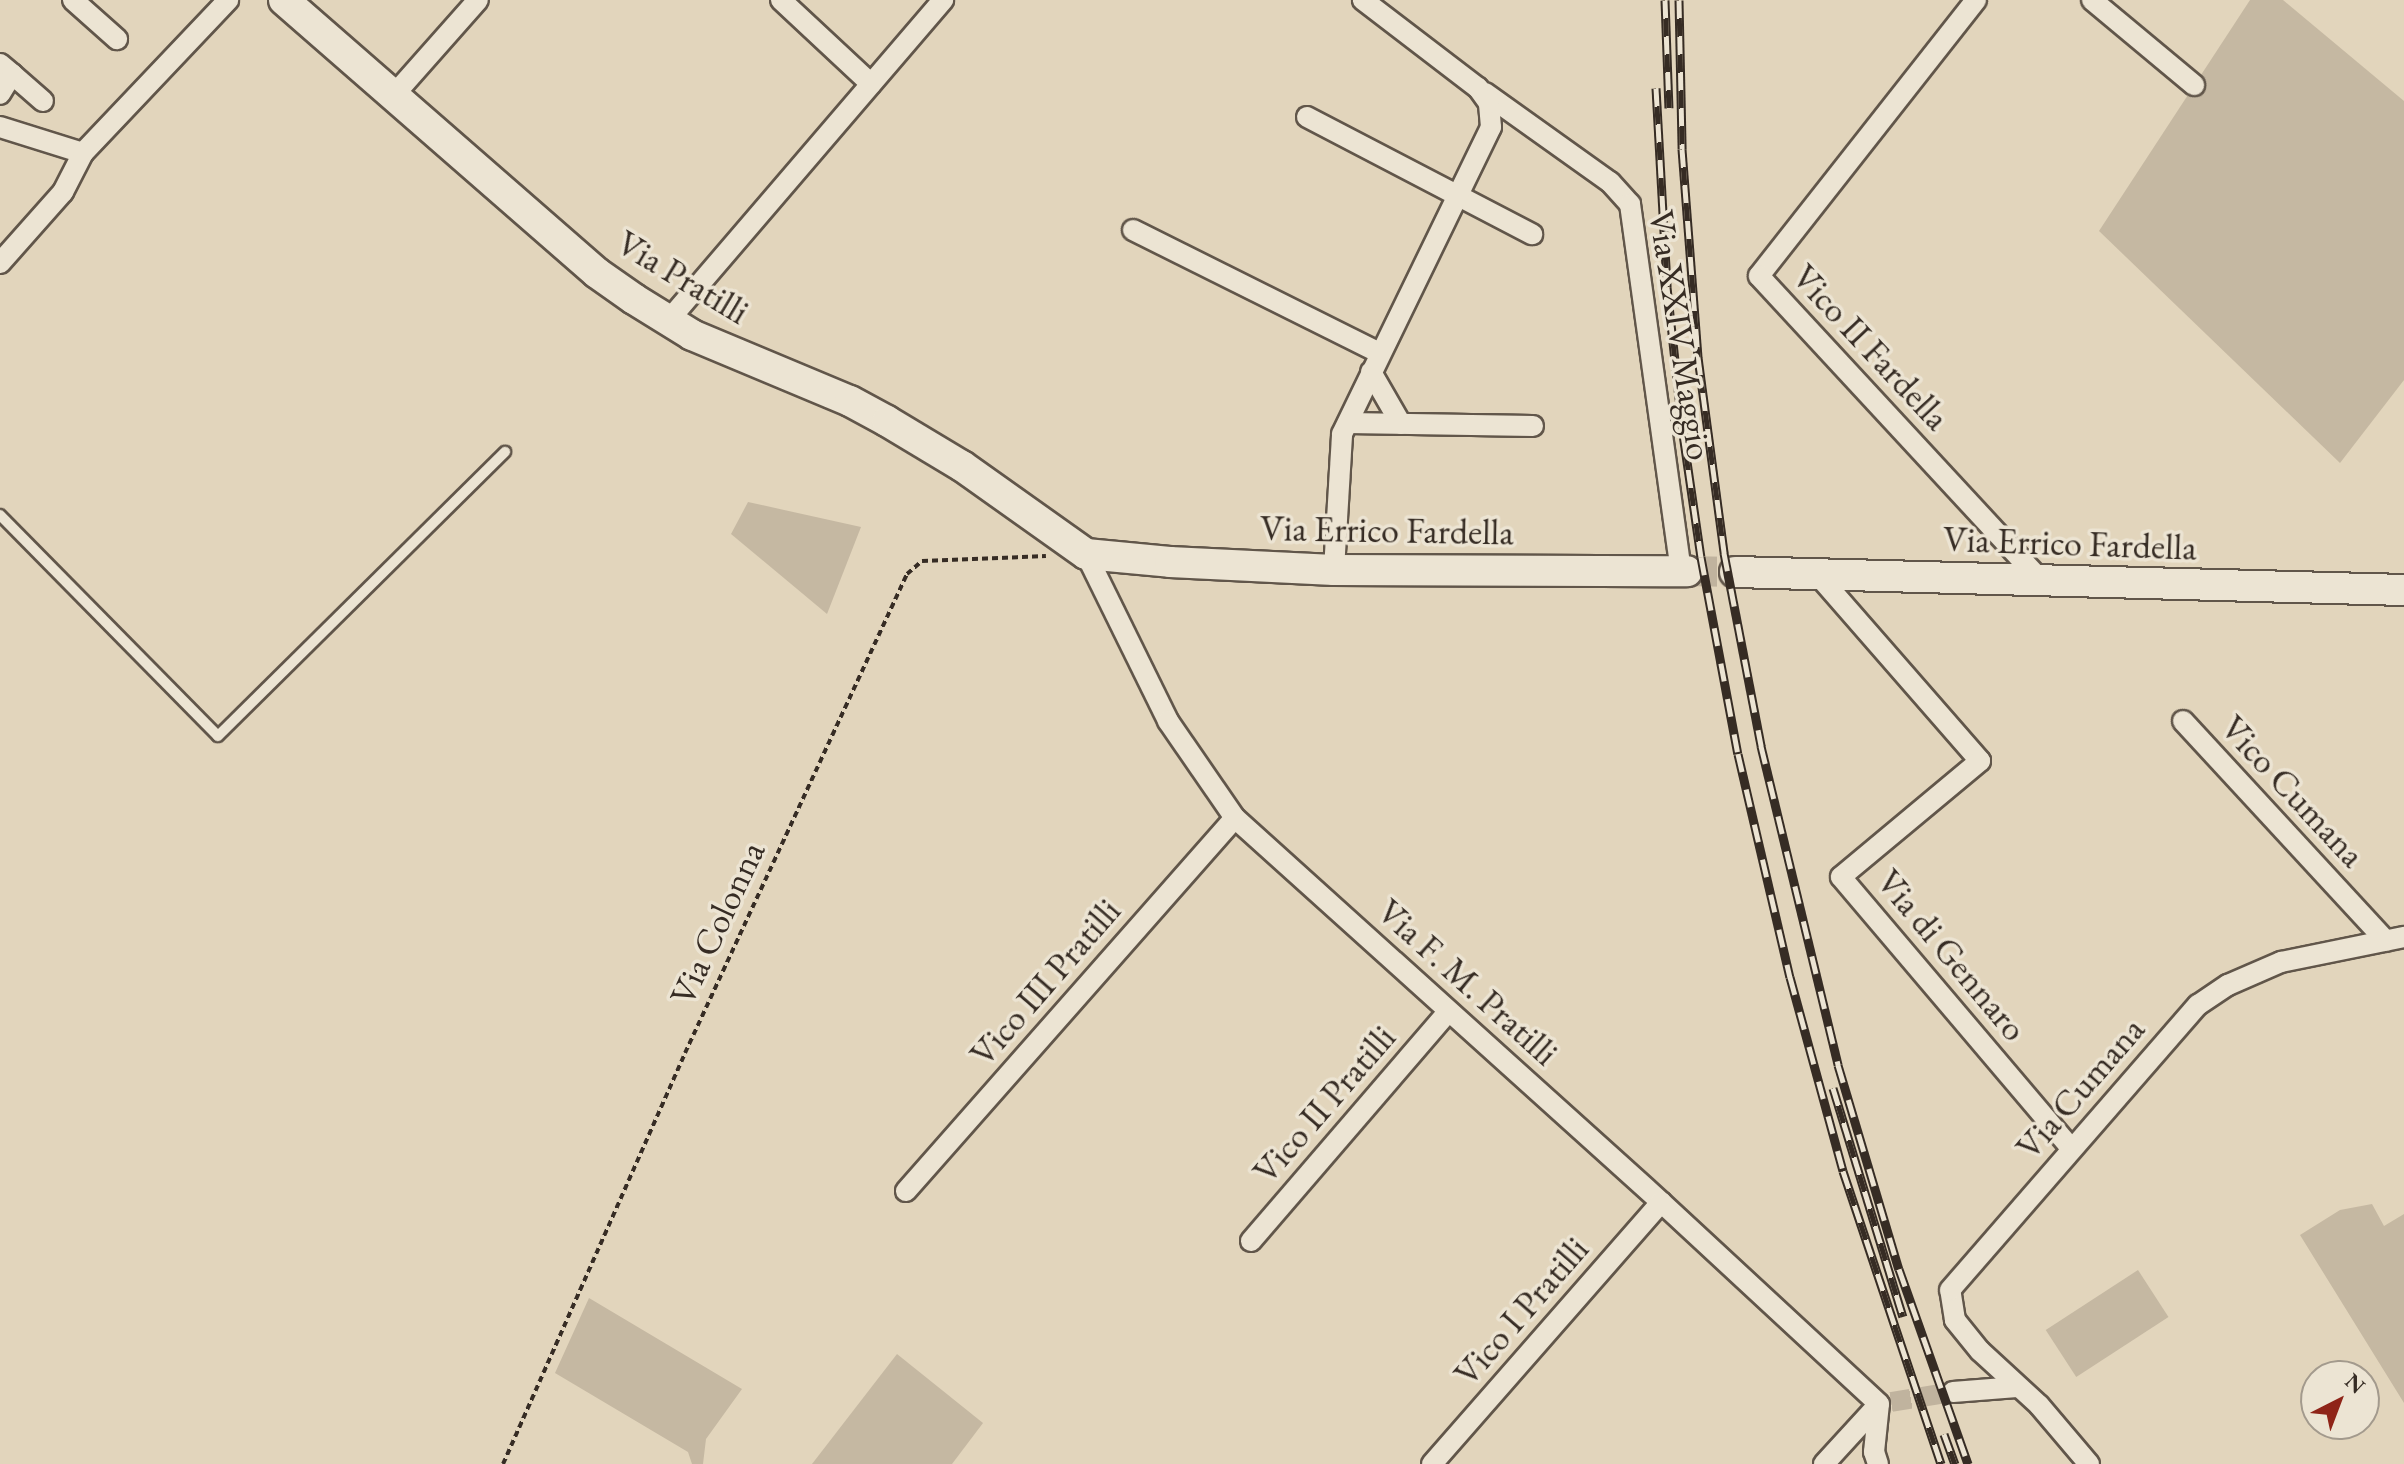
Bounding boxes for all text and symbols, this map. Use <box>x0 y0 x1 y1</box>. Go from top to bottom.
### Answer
street label: Via XXIV Maggio <box>1640 207 1722 463</box>
street label: Via Pratilli <box>609 221 757 333</box>
street label: Vico II Fardella <box>1783 255 1959 439</box>
street label: Via Errico Fardella <box>1260 506 1514 554</box>
street label: Via Errico Fardella <box>1943 517 2197 569</box>
street label: Vico Cumana <box>2212 706 2374 876</box>
street label: Via Colonna <box>660 834 774 1012</box>
street label: Via di Gennaro <box>1868 860 2036 1050</box>
street label: Vico III Pratilli <box>961 889 1129 1075</box>
street label: Via F. M. Pratilli <box>1369 890 1567 1074</box>
street label: Via Cumana <box>2007 1008 2153 1168</box>
street label: Vico II Pratilli <box>1244 1016 1404 1192</box>
street label: Vico I Pratilli <box>1445 1228 1597 1394</box>
north arrow <box>2300 1360 2380 1440</box>
text: N <box>2339 1367 2371 1400</box>

